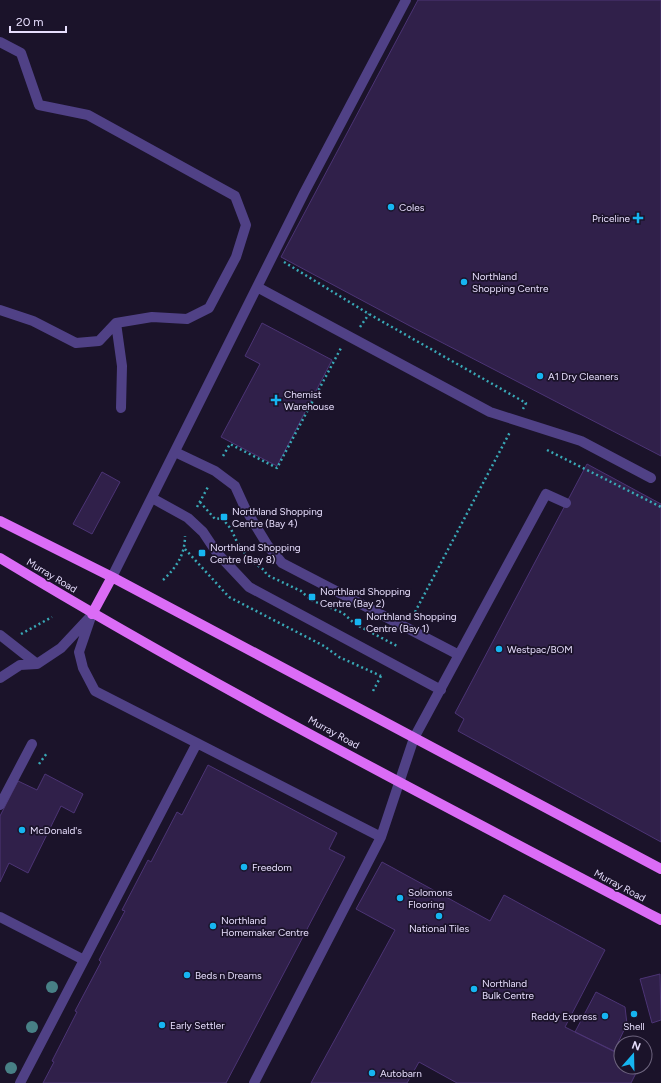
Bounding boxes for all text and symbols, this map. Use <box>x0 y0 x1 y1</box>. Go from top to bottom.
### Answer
scale bar <box>10 8 66 34</box>
text: 20 m <box>16 15 44 29</box>
place label: Coles <box>399 201 425 214</box>
marker: Coles <box>386 202 396 212</box>
place label: Priceline <box>592 212 631 225</box>
marker: Priceline <box>633 213 643 223</box>
place label: Northland Shopping Centre <box>472 270 549 295</box>
marker: Northland Shopping Centre <box>459 277 469 287</box>
place label: A1 Dry Cleaners <box>548 370 619 383</box>
marker: A1 Dry Cleaners <box>535 371 545 381</box>
place label: Chemist Warehouse <box>284 388 335 413</box>
marker: Chemist Warehouse <box>271 395 281 405</box>
place label: Northland Shopping Centre (Bay 4) <box>232 505 323 530</box>
marker: Northland Shopping Centre (Bay 4) <box>219 512 229 522</box>
place label: Northland Shopping Centre (Bay 8) <box>210 541 301 566</box>
marker: Northland Shopping Centre (Bay 8) <box>197 548 207 558</box>
street label: Murray Road <box>24 555 79 596</box>
place label: Northland Shopping Centre (Bay 2) <box>320 585 411 610</box>
marker: Northland Shopping Centre (Bay 2) <box>307 592 317 602</box>
place label: Northland Shopping Centre (Bay 1) <box>366 610 457 635</box>
marker: Northland Shopping Centre (Bay 1) <box>353 617 363 627</box>
place label: Westpac/BOM <box>507 643 573 656</box>
marker: Westpac/BOM <box>494 644 504 654</box>
street label: Murray Road <box>306 713 362 752</box>
place label: McDonald's <box>30 824 82 837</box>
marker: McDonald's <box>17 825 27 835</box>
place label: Freedom <box>252 861 292 874</box>
marker: Freedom <box>239 862 249 872</box>
street label: Murray Road <box>592 866 648 905</box>
place label: Solomons Flooring <box>408 886 453 911</box>
marker: Solomons Flooring <box>395 893 405 903</box>
marker: National Tiles <box>434 911 444 921</box>
place label: Northland Homemaker Centre <box>221 914 309 939</box>
marker: Northland Homemaker Centre <box>208 921 218 931</box>
place label: National Tiles <box>409 922 469 935</box>
place label: Beds n Dreams <box>195 969 262 982</box>
marker: Beds n Dreams <box>182 970 192 980</box>
place label: Northland Bulk Centre <box>482 977 535 1002</box>
marker: Northland Bulk Centre <box>469 984 479 994</box>
marker: Shell <box>629 1009 639 1019</box>
place label: Reddy Express <box>531 1010 597 1023</box>
marker: Reddy Express <box>600 1011 610 1021</box>
place label: Early Settler <box>170 1019 225 1032</box>
marker: Early Settler <box>157 1020 167 1030</box>
place label: Shell <box>623 1020 645 1033</box>
north arrow <box>613 1035 653 1075</box>
text: N <box>630 1039 642 1054</box>
place label: Autobarn <box>380 1067 422 1080</box>
marker: Autobarn <box>367 1068 377 1078</box>

